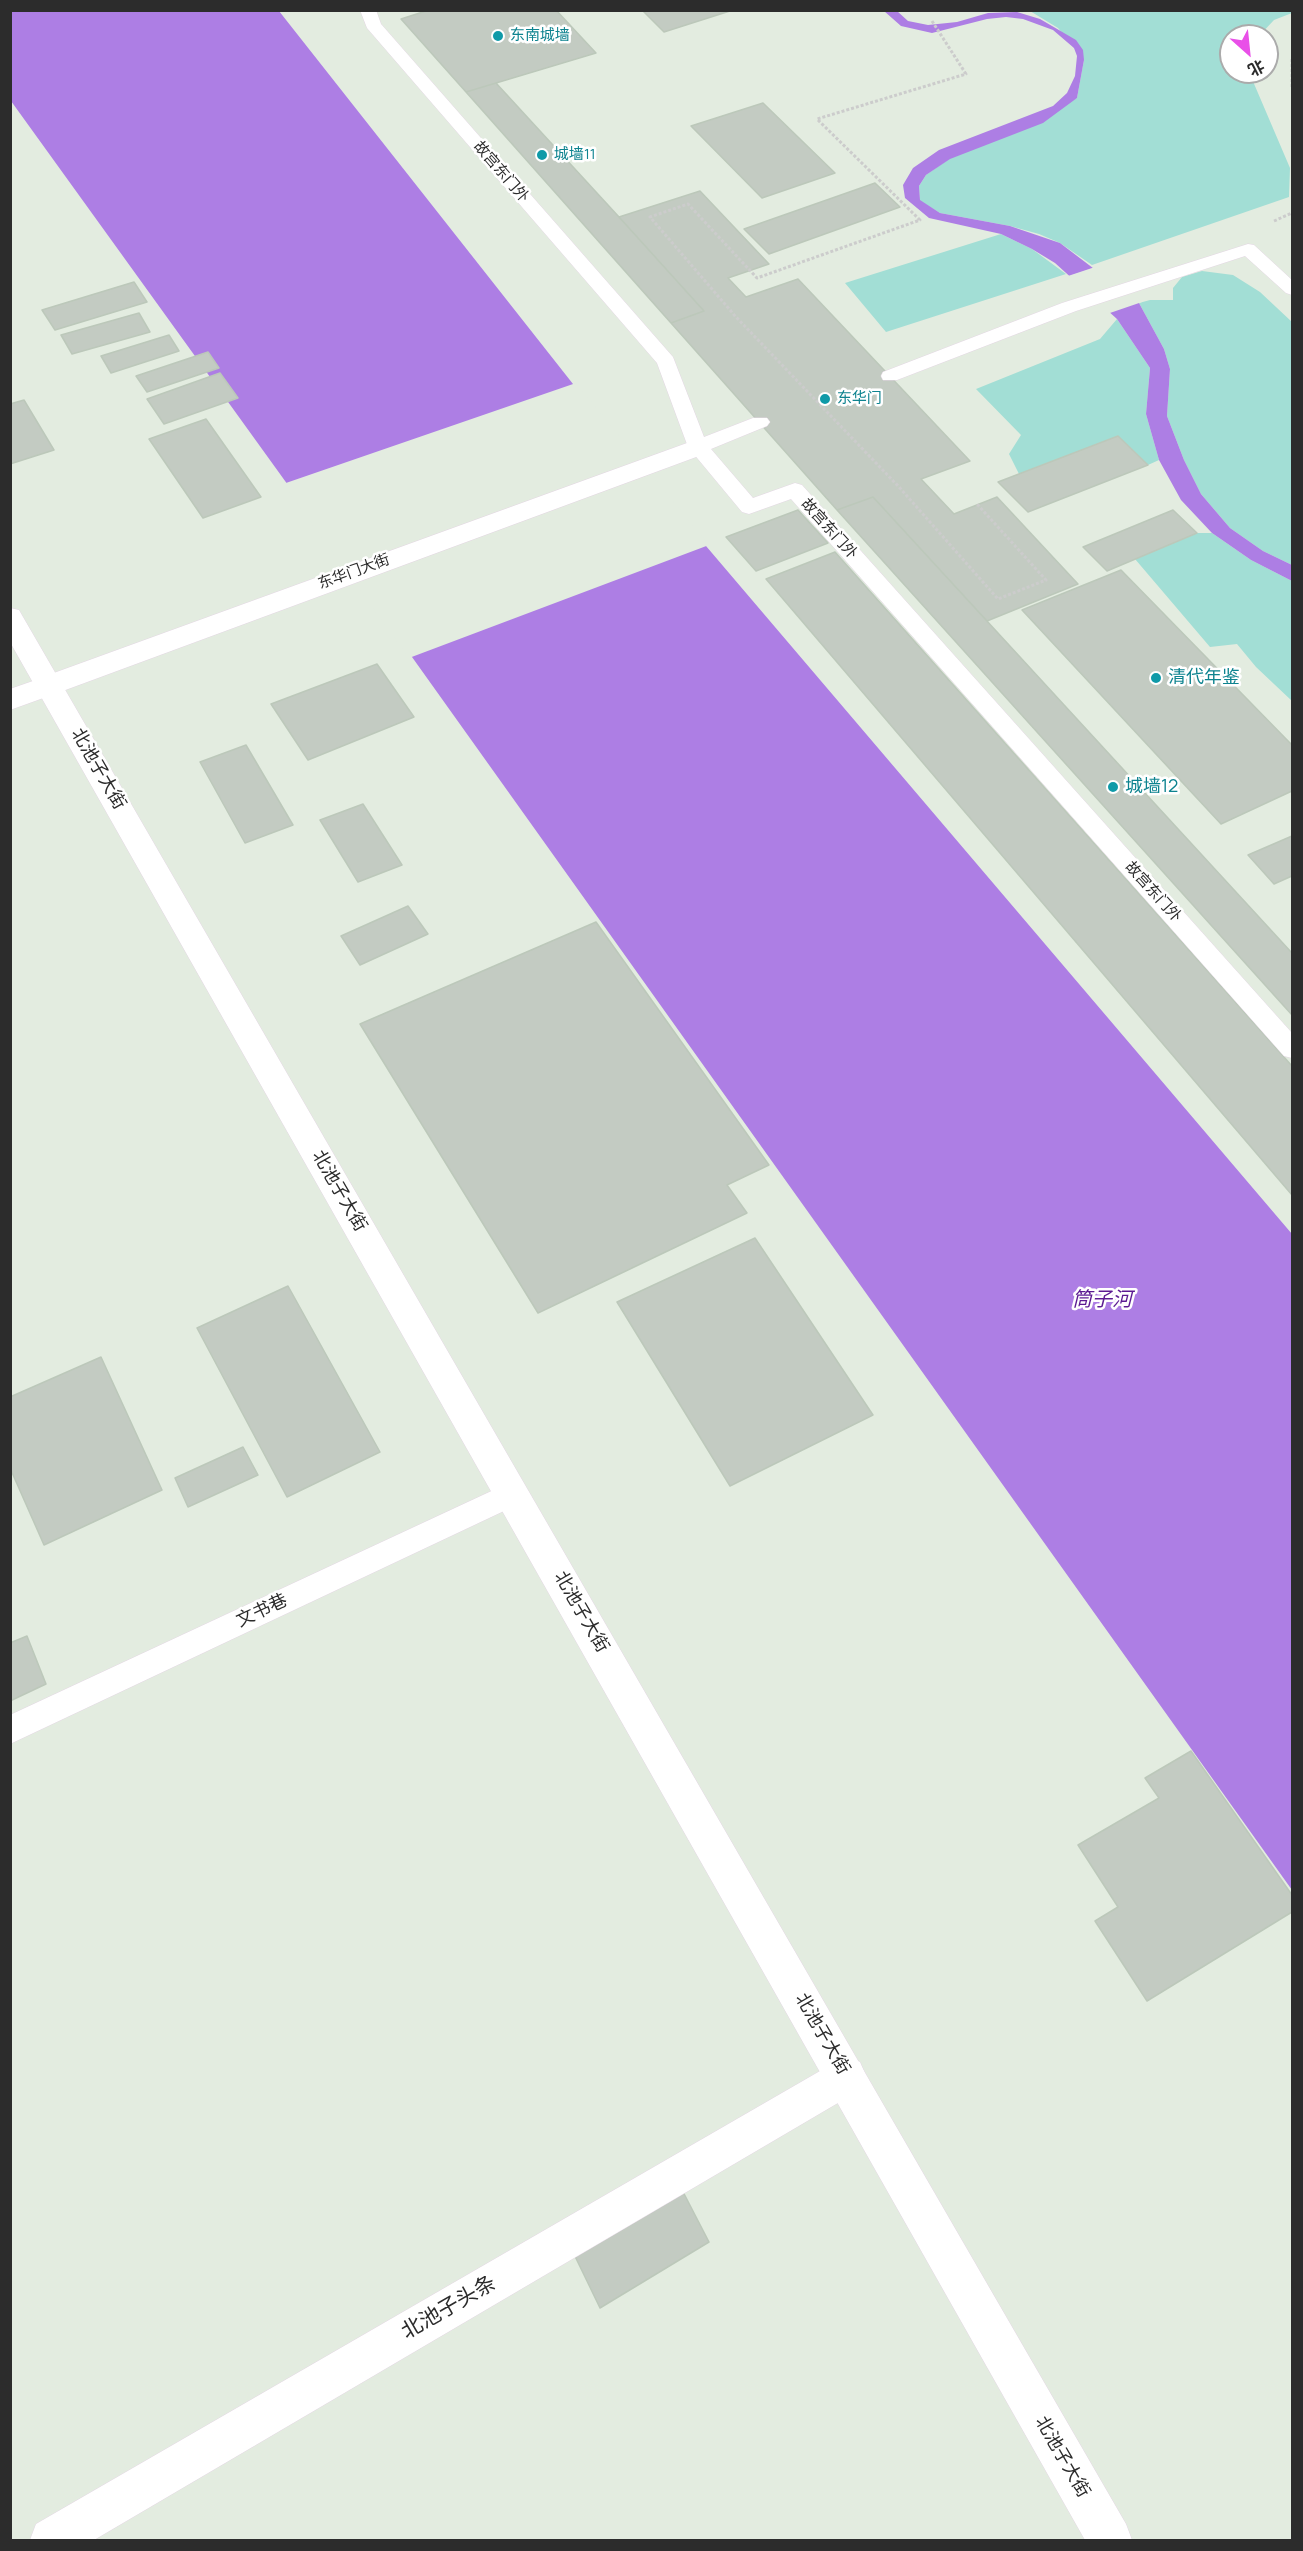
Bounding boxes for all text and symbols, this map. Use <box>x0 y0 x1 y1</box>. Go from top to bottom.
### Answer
north arrow <box>1219 24 1279 84</box>
place label: 东南城墙 <box>510 27 570 45</box>
marker: 东南城墙 <box>491 29 505 43</box>
text: 北 <box>1244 55 1268 82</box>
street label: 故宫东门外 <box>470 138 532 206</box>
place label: 城墙11 <box>554 146 596 164</box>
marker: 城墙11 <box>535 148 549 162</box>
place label: 东华门 <box>837 390 882 408</box>
marker: 东华门 <box>818 392 832 406</box>
street label: 故宫东门外 <box>797 495 861 563</box>
street label: 东华门大街 <box>316 551 392 593</box>
place label: 清代年鉴 <box>1168 667 1240 689</box>
marker: 清代年鉴 <box>1149 671 1163 685</box>
street label: 北池子大街 <box>66 725 130 813</box>
place label: 城墙12 <box>1125 776 1178 798</box>
marker: 城墙12 <box>1106 780 1120 794</box>
street label: 故宫东门外 <box>1121 858 1185 926</box>
street label: 北池子大街 <box>307 1147 371 1235</box>
water label: 筒子河 <box>1072 1288 1132 1312</box>
street label: 北池子大街 <box>549 1568 613 1656</box>
street label: 文书巷 <box>233 1590 291 1632</box>
street label: 北池子大街 <box>790 1990 854 2078</box>
street label: 北池子头条 <box>397 2271 501 2345</box>
street label: 北池子大街 <box>1030 2413 1094 2501</box>

